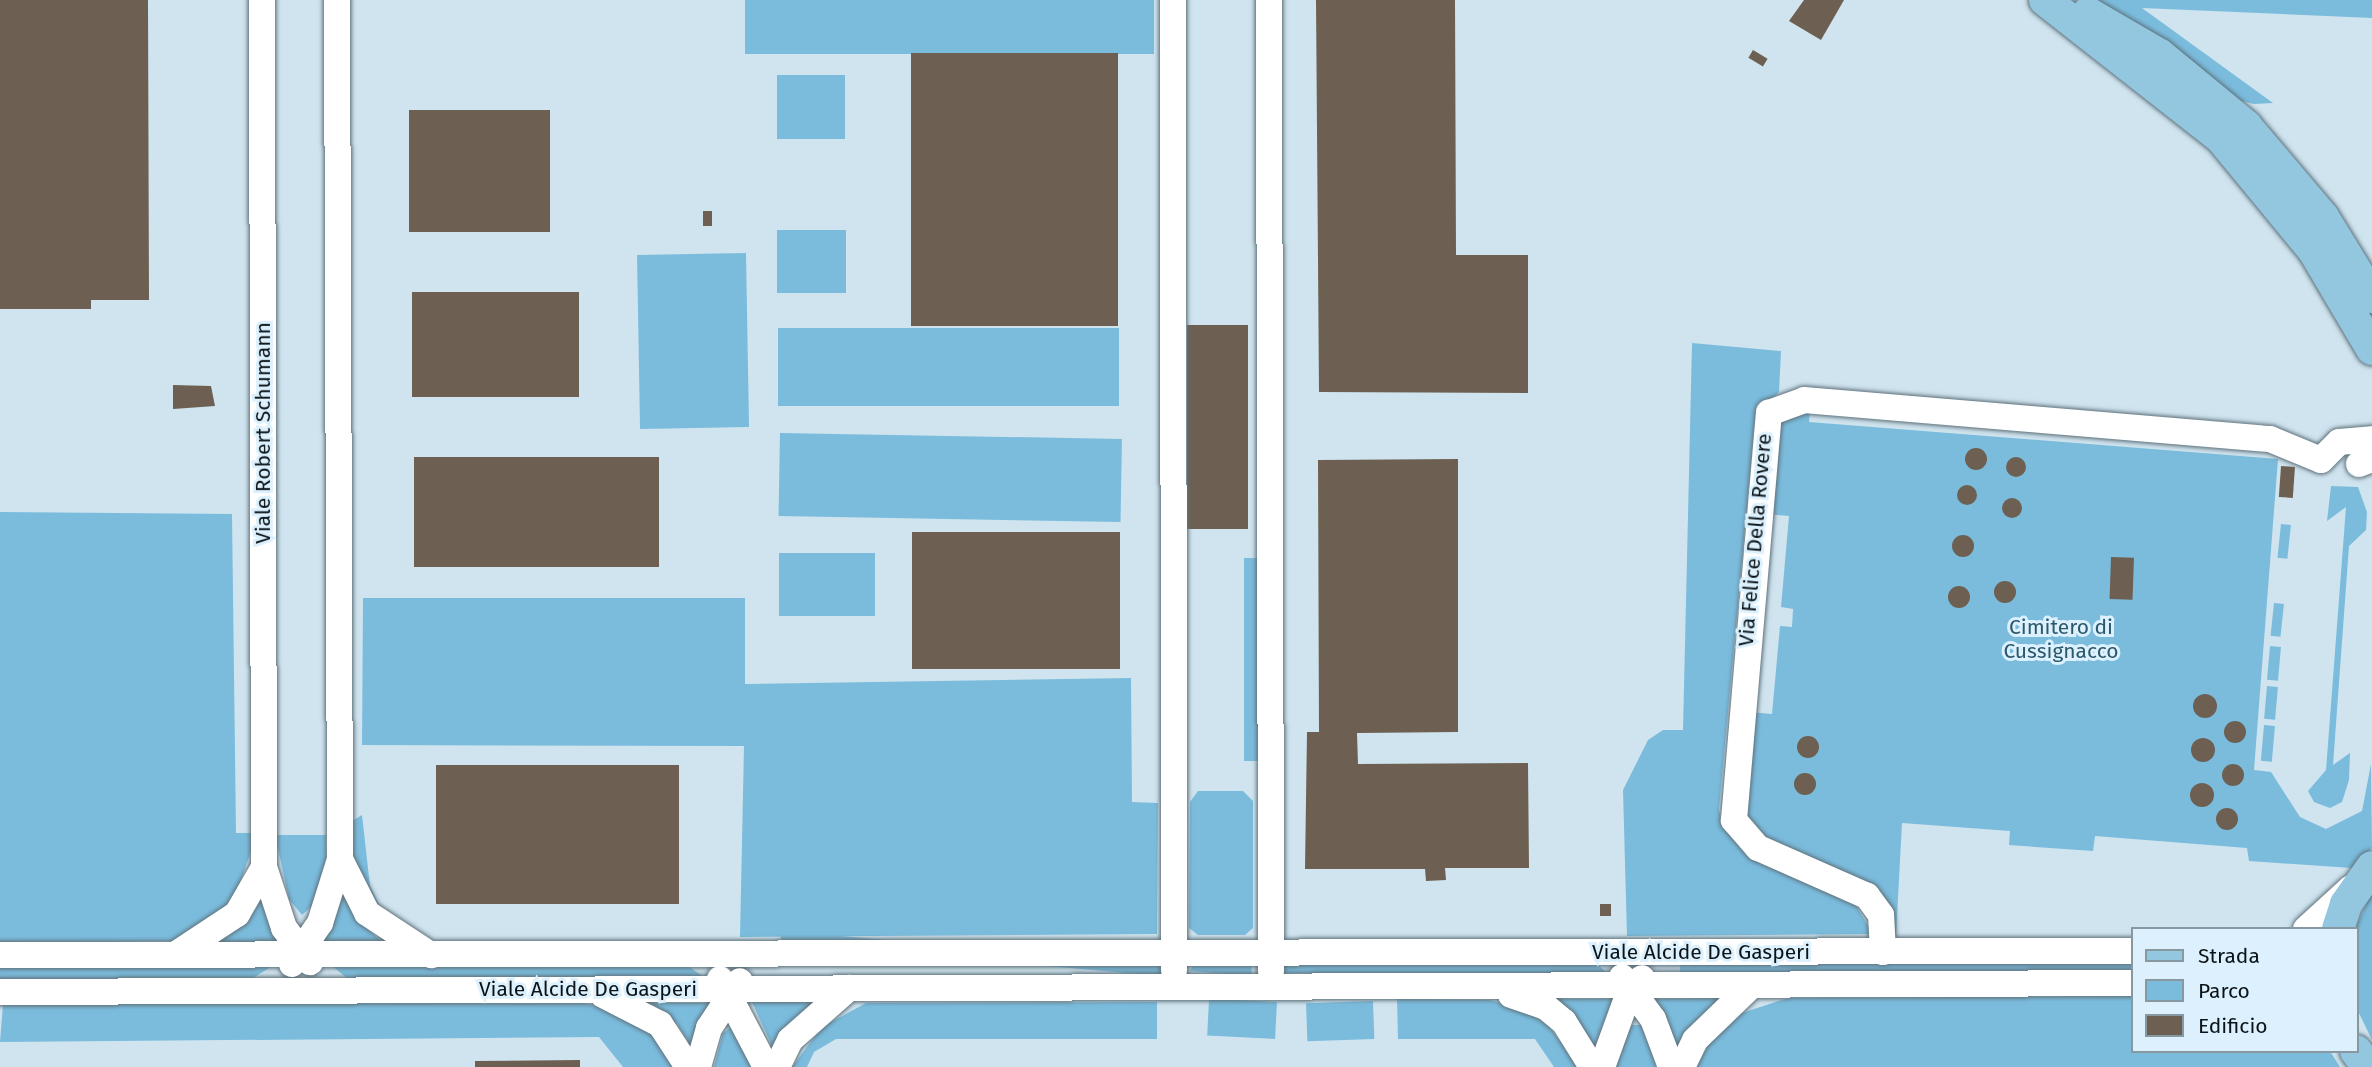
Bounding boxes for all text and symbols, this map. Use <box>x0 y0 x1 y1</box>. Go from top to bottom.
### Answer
street label: Viale Robert Schumann <box>250 322 276 544</box>
street label: Via Felice Della Rovere <box>1733 432 1777 648</box>
park label: Cimitero di Cussignacco <box>2003 614 2119 664</box>
legend <box>2130 927 2358 1053</box>
street label: Viale Alcide De Gasperi <box>1592 939 1810 965</box>
text: Strada <box>2198 943 2260 969</box>
street label: Viale Alcide De Gasperi <box>479 976 697 1002</box>
text: Parco <box>2198 978 2250 1004</box>
text: Edificio <box>2198 1013 2268 1039</box>

